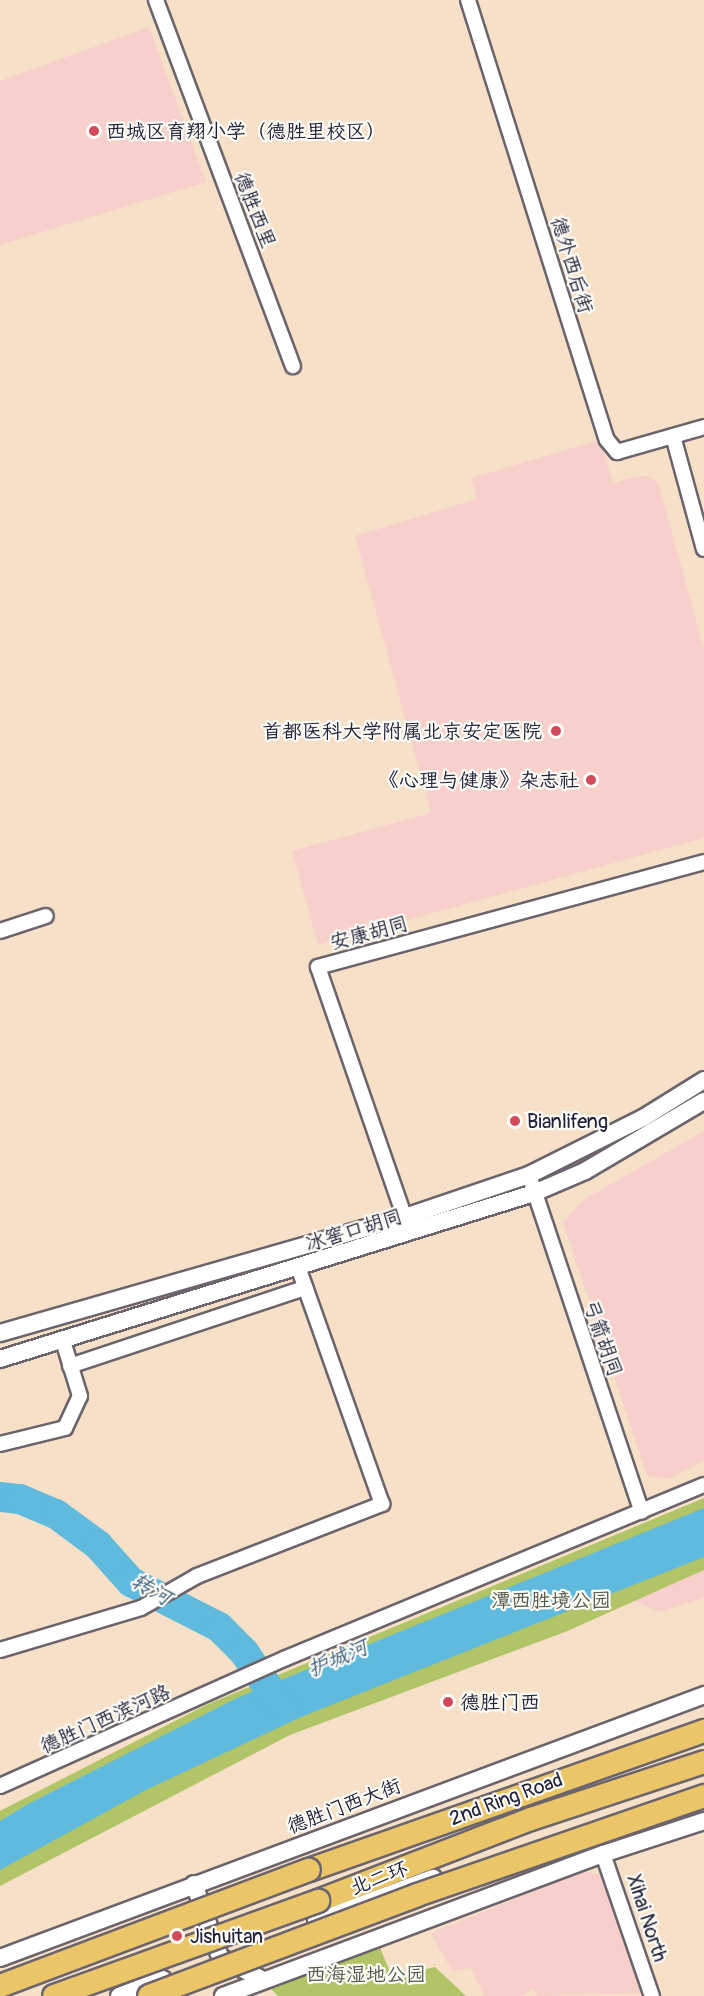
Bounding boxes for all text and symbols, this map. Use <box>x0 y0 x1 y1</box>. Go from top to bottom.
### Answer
place label: 西城区育翔小学（德胜里校区） <box>106 119 386 143</box>
marker: 西城区育翔小学（德胜里校区） <box>87 124 101 138</box>
street label: 德胜西里 <box>229 168 281 252</box>
street label: 德外西后街 <box>546 214 598 316</box>
place label: 首都医科大学附属北京安定医院 <box>262 719 542 743</box>
marker: 首都医科大学附属北京安定医院 <box>547 722 565 740</box>
place label: 《心理与健康》杂志社 <box>379 768 579 792</box>
marker: 《心理与健康》杂志社 <box>584 773 598 787</box>
street label: 安康胡同 <box>327 911 411 955</box>
place label: Bianlifeng <box>527 1109 608 1133</box>
marker: Bianlifeng <box>508 1114 522 1128</box>
street label: 冰窖口胡同 <box>303 1204 405 1256</box>
street label: 弓箭胡同 <box>579 1296 627 1380</box>
water label: 转河 <box>127 1569 175 1611</box>
park label: 潭西胜境公园 <box>491 1588 611 1612</box>
water label: 护城河 <box>304 1635 372 1683</box>
street label: 德胜门西滨河路 <box>36 1680 174 1758</box>
place label: 德胜门西 <box>460 1690 540 1714</box>
marker: 德胜门西 <box>441 1695 455 1709</box>
street label: 2nd Ring Road <box>446 1767 566 1831</box>
street label: 德胜门西大街 <box>284 1773 404 1839</box>
street label: 北二环 <box>347 1856 411 1900</box>
street label: Xihai North <box>622 1871 672 1965</box>
place label: Jishuitan <box>190 1924 263 1948</box>
marker: Jishuitan <box>168 1927 186 1945</box>
park label: 西海湿地公园 <box>306 1962 426 1986</box>

